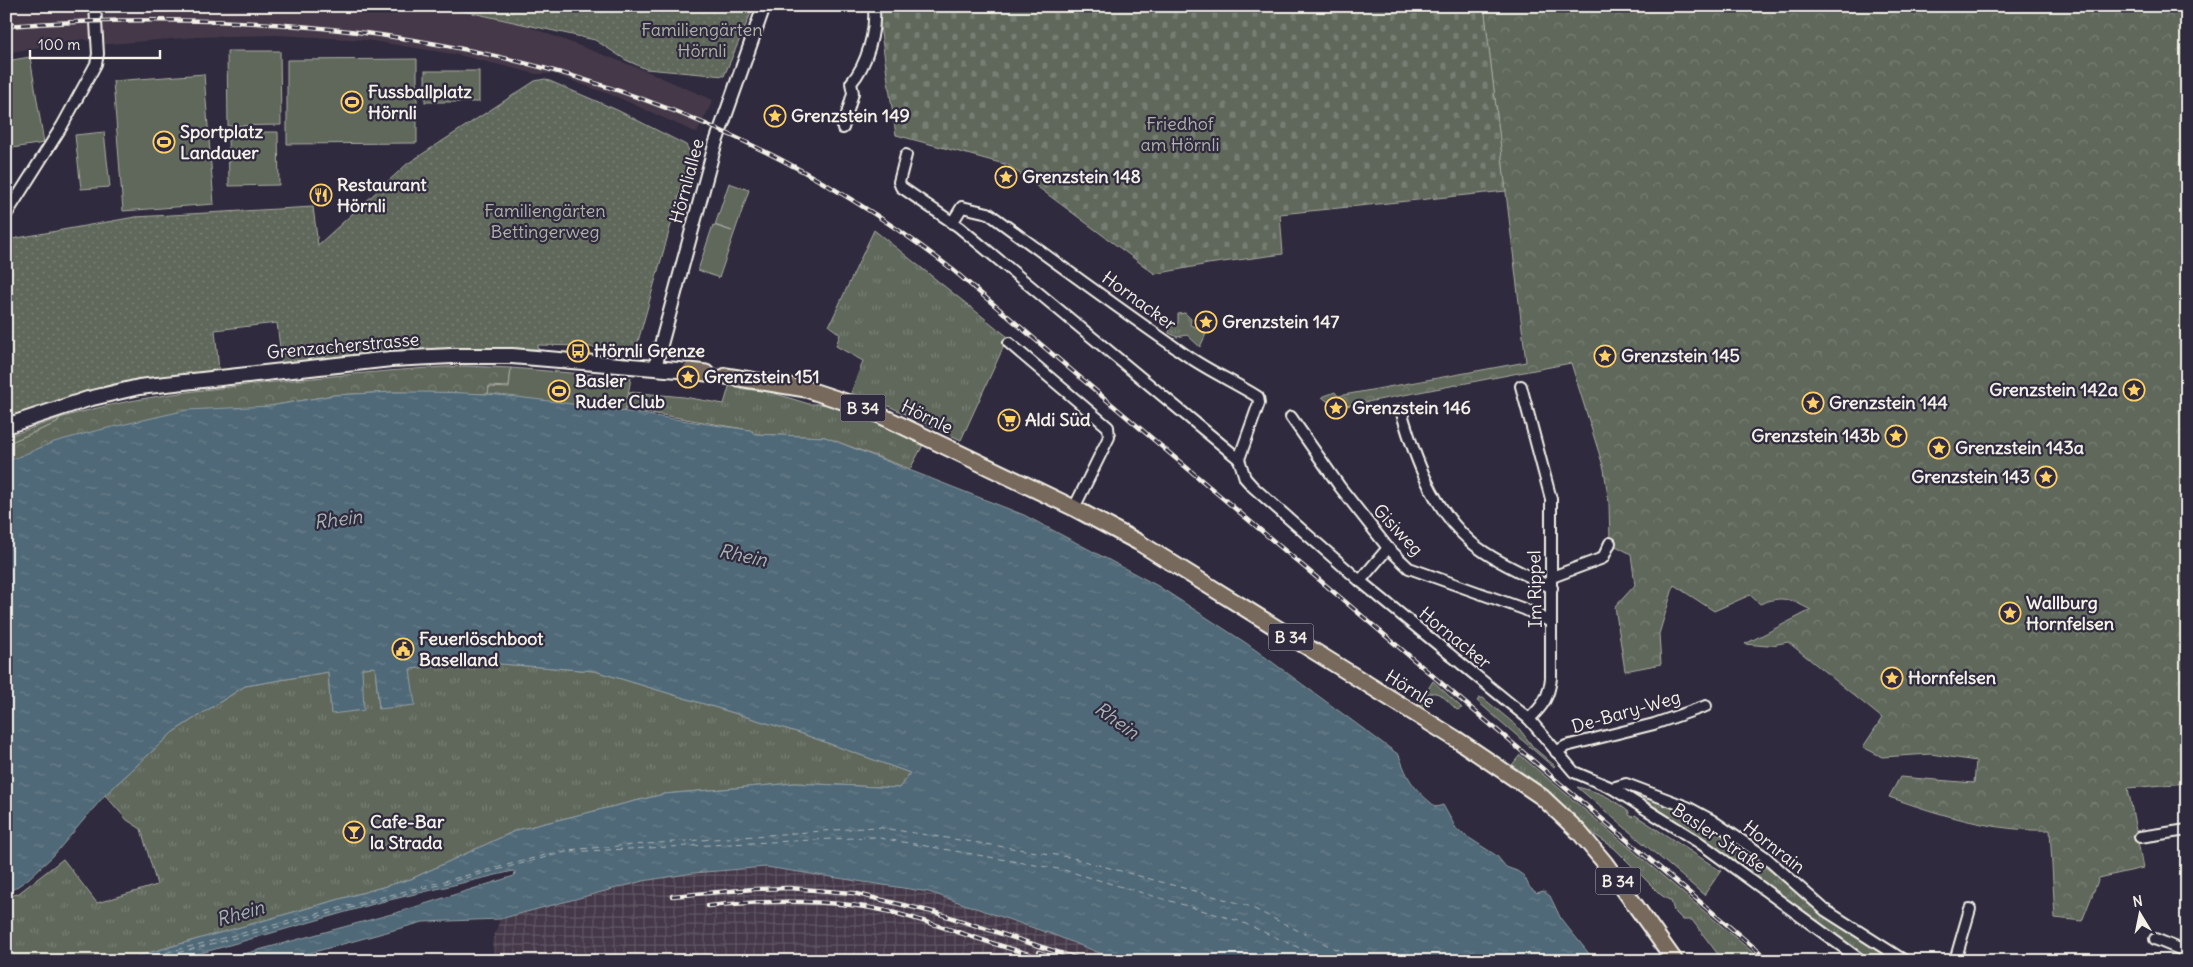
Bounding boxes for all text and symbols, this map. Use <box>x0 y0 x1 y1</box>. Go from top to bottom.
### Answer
park label: Familiengärten Hörnli <box>641 18 763 62</box>
scale bar <box>30 28 160 60</box>
text: 100 m <box>38 35 80 54</box>
place label: Fussballplatz Hörnli <box>368 80 472 124</box>
sports icon: Fussballplatz Hörnli <box>340 90 364 114</box>
place icon: Grenzstein 149 <box>763 104 787 128</box>
place label: Grenzstein 149 <box>791 104 910 127</box>
park label: Friedhof am Hörnli <box>1140 112 1220 156</box>
place label: Sportplatz Landauer <box>180 120 263 164</box>
sports icon: Sportplatz Landauer <box>152 130 176 154</box>
street label: Hörnliallee <box>664 136 709 226</box>
place icon: Grenzstein 148 <box>994 165 1018 189</box>
place label: Grenzstein 148 <box>1022 165 1141 188</box>
place label: Restaurant Hörnli <box>337 173 427 217</box>
restaurant icon: Restaurant Hörnli <box>309 183 333 207</box>
park label: Familiengärten Bettingerweg <box>484 199 606 243</box>
street label: Hornacker <box>1098 266 1181 336</box>
place icon: Grenzstein 147 <box>1194 310 1218 334</box>
place label: Grenzstein 147 <box>1222 310 1339 333</box>
street label: Grenzacherstrasse <box>266 327 420 364</box>
bus stop icon: Hörnli Grenze <box>566 339 590 363</box>
place label: Hörnli Grenze <box>594 339 705 362</box>
place icon: Grenzstein 145 <box>1593 344 1617 368</box>
place label: Grenzstein 145 <box>1621 344 1740 367</box>
place icon: Grenzstein 151 <box>676 365 700 389</box>
place label: Grenzstein 151 <box>704 365 820 388</box>
place label: Basler Ruder Club <box>575 369 665 413</box>
place label: Grenzstein 142a <box>1989 378 2118 401</box>
place icon: Grenzstein 142a <box>2122 378 2146 402</box>
sports icon: Basler Ruder Club <box>547 379 571 403</box>
place icon: Grenzstein 144 <box>1801 391 1825 415</box>
place label: Grenzstein 144 <box>1829 391 1949 414</box>
road number: B 34 <box>840 394 886 422</box>
street label: Hörnle <box>898 394 957 439</box>
place icon: Grenzstein 146 <box>1324 396 1348 420</box>
place label: Grenzstein 146 <box>1352 396 1471 419</box>
supermarket icon: Aldi Süd <box>997 408 1021 432</box>
place label: Aldi Süd <box>1025 408 1091 431</box>
place label: Grenzstein 143b <box>1751 424 1880 447</box>
place icon: Grenzstein 143b <box>1884 424 1908 448</box>
place icon: Grenzstein 143a <box>1927 436 1951 460</box>
place label: Grenzstein 143a <box>1955 436 2084 459</box>
place label: Grenzstein 143 <box>1911 465 2030 488</box>
place icon: Grenzstein 143 <box>2034 465 2058 489</box>
street label: Gisiweg <box>1368 499 1428 561</box>
water label: Rhein <box>312 504 365 534</box>
water label: Rhein <box>717 538 770 572</box>
street label: Im Rippel <box>1522 550 1547 628</box>
place label: Wallburg Hornfelsen <box>2026 591 2115 635</box>
place icon: Wallburg Hornfelsen <box>1998 601 2022 625</box>
street label: Hornacker <box>1415 602 1497 674</box>
road number: B 34 <box>1268 624 1314 650</box>
place label: Feuerlöschboot Baselland <box>419 627 544 671</box>
public building icon: Feuerlöschboot Baselland <box>391 637 415 661</box>
street label: Hörnle <box>1381 664 1439 713</box>
place icon: Hornfelsen <box>1880 666 1904 690</box>
place label: Hornfelsen <box>1908 666 1997 689</box>
street label: De-Bary-Weg <box>1569 685 1683 738</box>
water label: Rhein <box>1090 696 1144 745</box>
street label: Basler Straße <box>1668 798 1771 877</box>
place label: Cafe-Bar la Strada <box>370 810 445 854</box>
street label: Hornrain <box>1739 815 1810 878</box>
bar icon: Cafe-Bar la Strada <box>342 820 366 844</box>
road number: B 34 <box>1596 868 1640 894</box>
north arrow <box>2116 890 2166 940</box>
text: N <box>2131 891 2144 911</box>
water label: Rhein <box>213 894 268 931</box>

